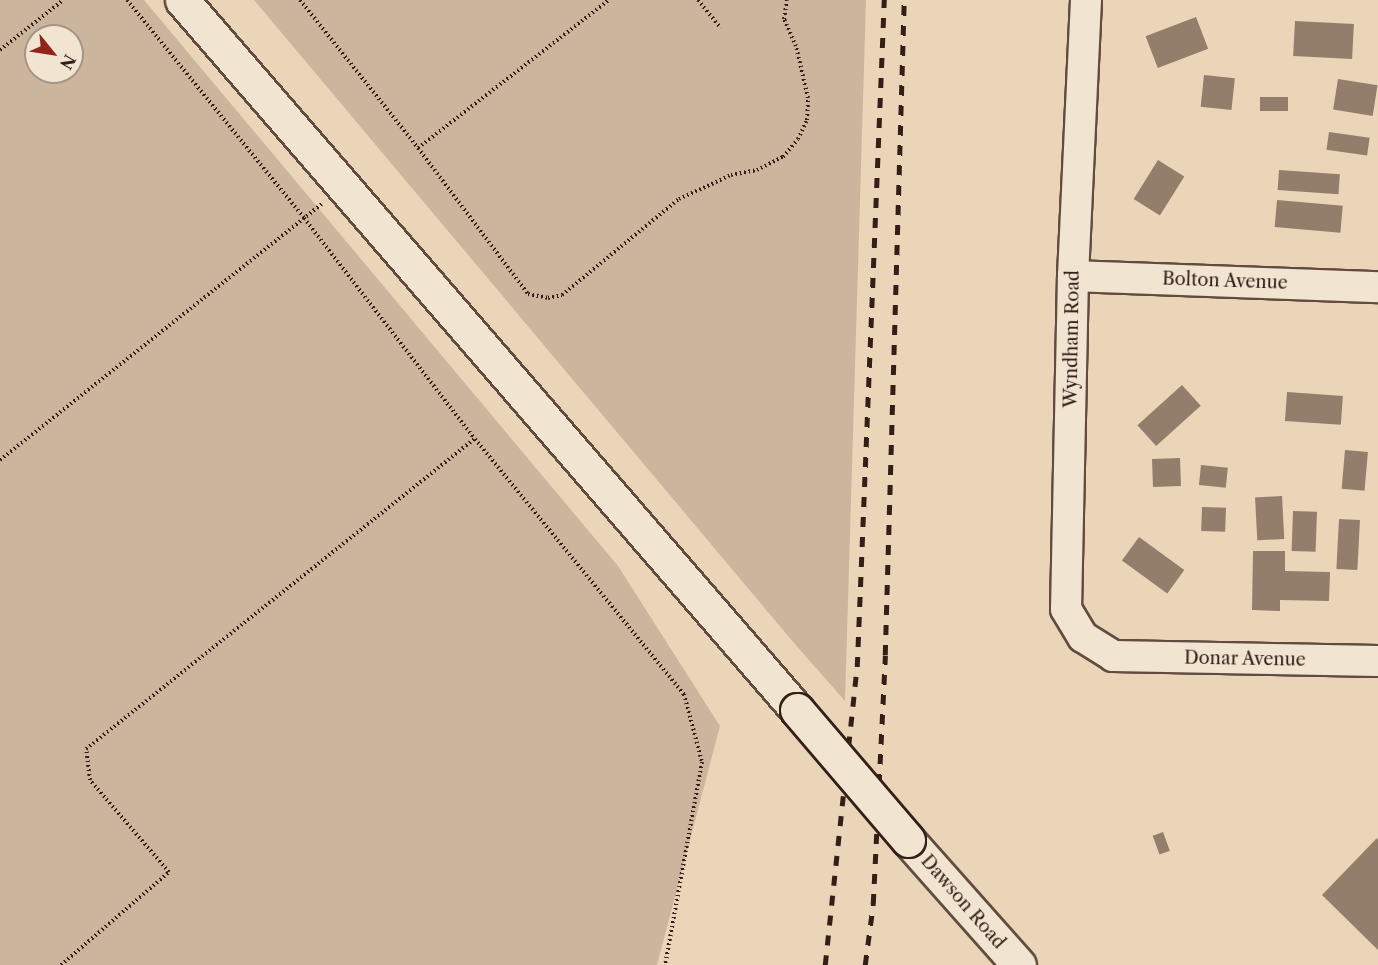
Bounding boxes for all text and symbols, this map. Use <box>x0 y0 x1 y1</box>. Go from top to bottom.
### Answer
north arrow <box>24 24 84 84</box>
text: N <box>56 51 80 73</box>
street label: Bolton Avenue <box>1161 268 1289 294</box>
street label: Wyndham Road <box>1060 270 1084 408</box>
street label: Donar Avenue <box>1183 647 1307 671</box>
street label: Dawson Road <box>916 851 1010 953</box>

